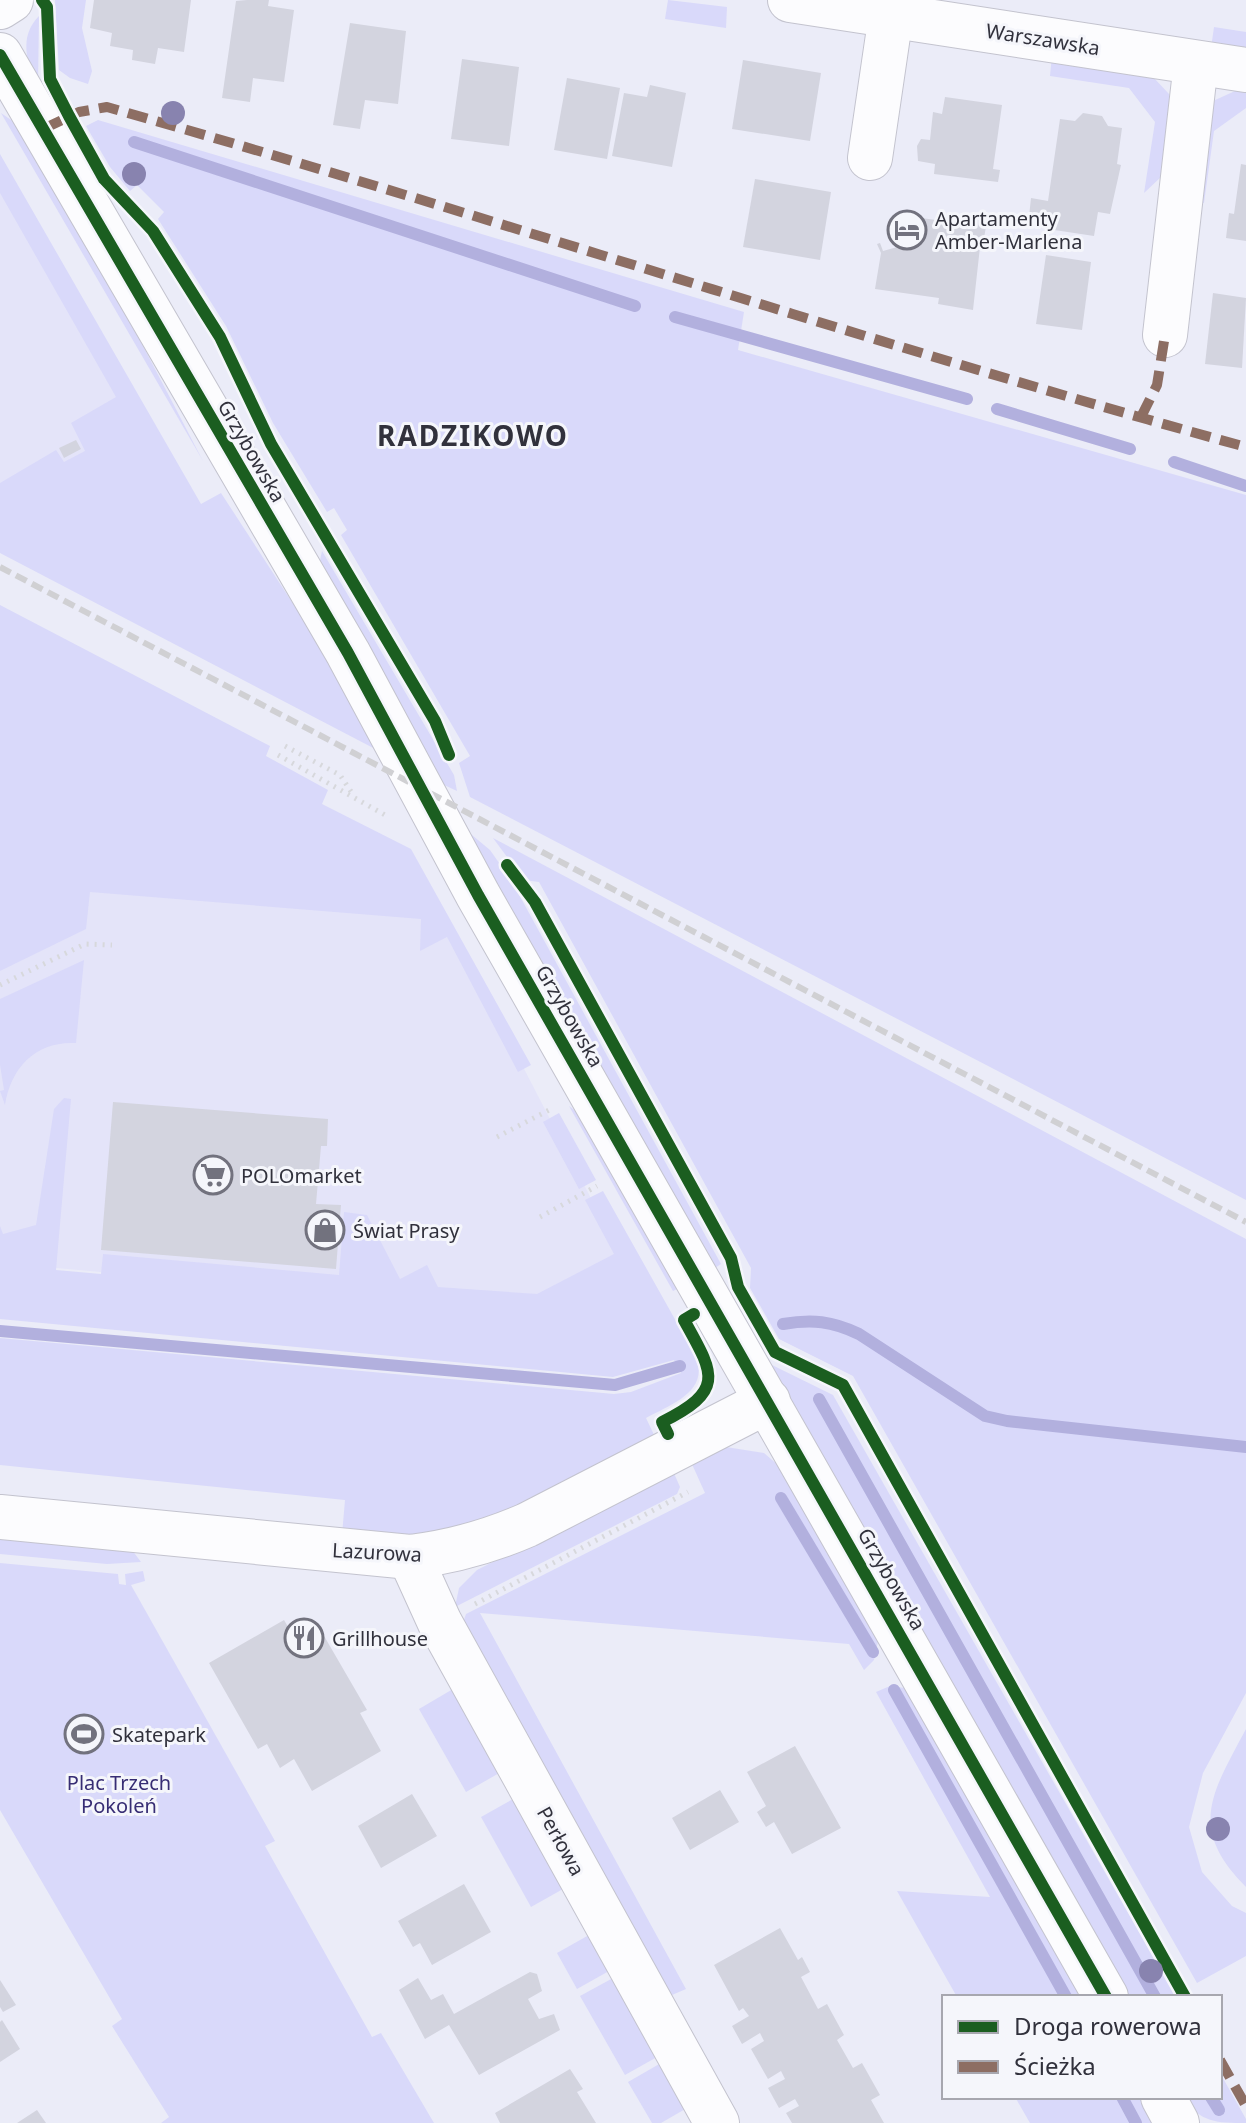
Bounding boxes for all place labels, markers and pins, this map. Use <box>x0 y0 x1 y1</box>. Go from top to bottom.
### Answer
place label: Apartamenty Amber-Marlena <box>935 205 1082 255</box>
hotel icon: Apartamenty Amber-Marlena <box>886 209 928 251</box>
supermarket icon: POLOmarket <box>192 1154 234 1196</box>
place label: POLOmarket <box>241 1162 362 1189</box>
shop icon: Świat Prasy <box>304 1209 346 1251</box>
place label: Świat Prasy <box>353 1217 460 1244</box>
restaurant icon: Grillhouse <box>283 1617 325 1659</box>
place label: Grillhouse <box>332 1625 428 1652</box>
sports icon: Skatepark <box>63 1713 105 1755</box>
place label: Skatepark <box>112 1721 206 1748</box>

